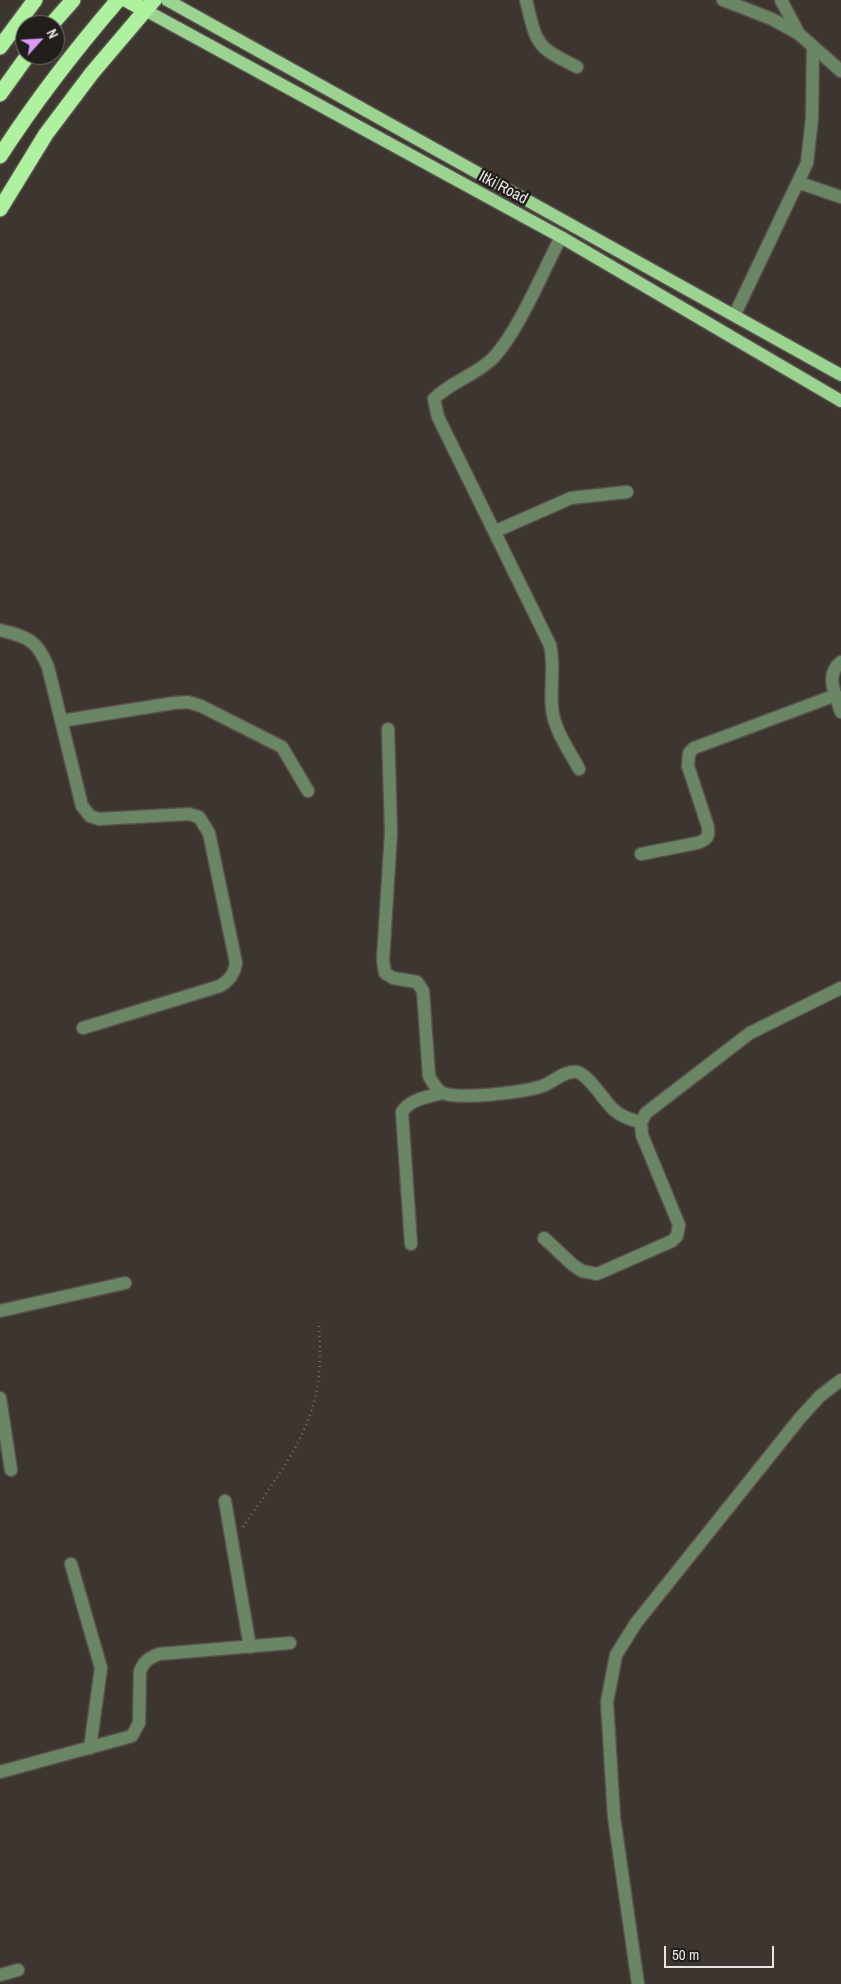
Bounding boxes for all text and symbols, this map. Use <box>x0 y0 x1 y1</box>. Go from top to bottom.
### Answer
north arrow <box>15 15 65 65</box>
text: N <box>43 26 62 42</box>
street label: Itki Road <box>475 167 531 209</box>
scale bar <box>666 1936 776 1968</box>
text: 50 m <box>672 1944 699 1965</box>

